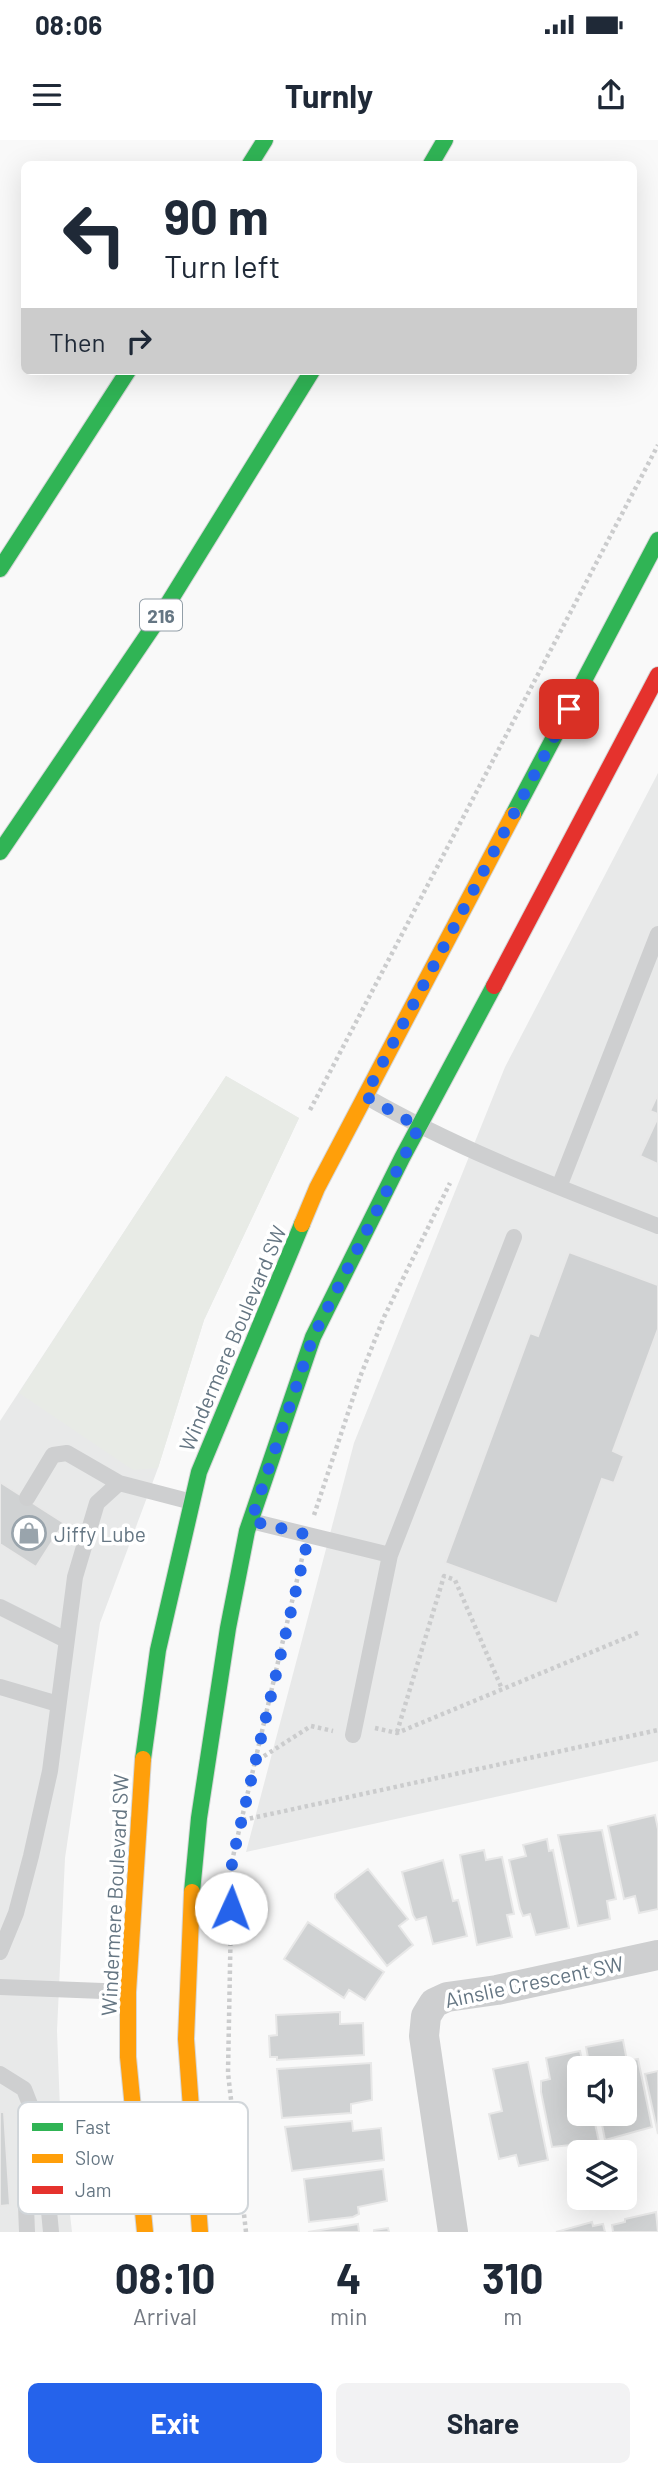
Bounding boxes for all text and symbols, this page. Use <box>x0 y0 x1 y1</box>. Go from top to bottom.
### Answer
text: 08:06 <box>35 9 102 40</box>
icon: menu <box>28 76 66 114</box>
text: Turnly <box>285 76 373 114</box>
icon: share <box>592 76 630 114</box>
text: 90 m <box>164 186 269 245</box>
icon: left <box>49 189 140 280</box>
text: Turn left <box>164 246 281 284</box>
icon: right <box>120 322 158 360</box>
text: Then <box>49 326 106 357</box>
road number: 216 <box>140 600 182 630</box>
pin <box>539 679 599 739</box>
icon: arrive <box>550 690 588 728</box>
street label: Windermere Boulevard SW <box>173 1222 291 1454</box>
shop icon: Jiffy Lube <box>10 1514 48 1552</box>
place label: Jiffy Lube <box>54 1521 146 1546</box>
street label: Windermere Boulevard SW <box>95 1773 133 2017</box>
position arrow <box>194 1871 268 1945</box>
street label: Ainslie Crescent SW <box>442 1950 626 2012</box>
map controls <box>567 2056 637 2210</box>
button: sound <box>567 2056 637 2126</box>
legend <box>18 2102 248 2214</box>
text: Fast <box>75 2115 111 2138</box>
button: layers <box>567 2140 637 2210</box>
text: Slow <box>75 2146 114 2169</box>
text: Jam <box>75 2178 111 2201</box>
text: 08:10 <box>115 2252 215 2302</box>
text: 4 <box>336 2252 361 2302</box>
text: 310 <box>482 2252 543 2302</box>
text: Arrival <box>133 2302 197 2330</box>
text: min <box>330 2302 367 2330</box>
text: m <box>503 2302 522 2330</box>
button: Exit <box>28 2383 322 2463</box>
button: Share <box>336 2383 630 2463</box>

